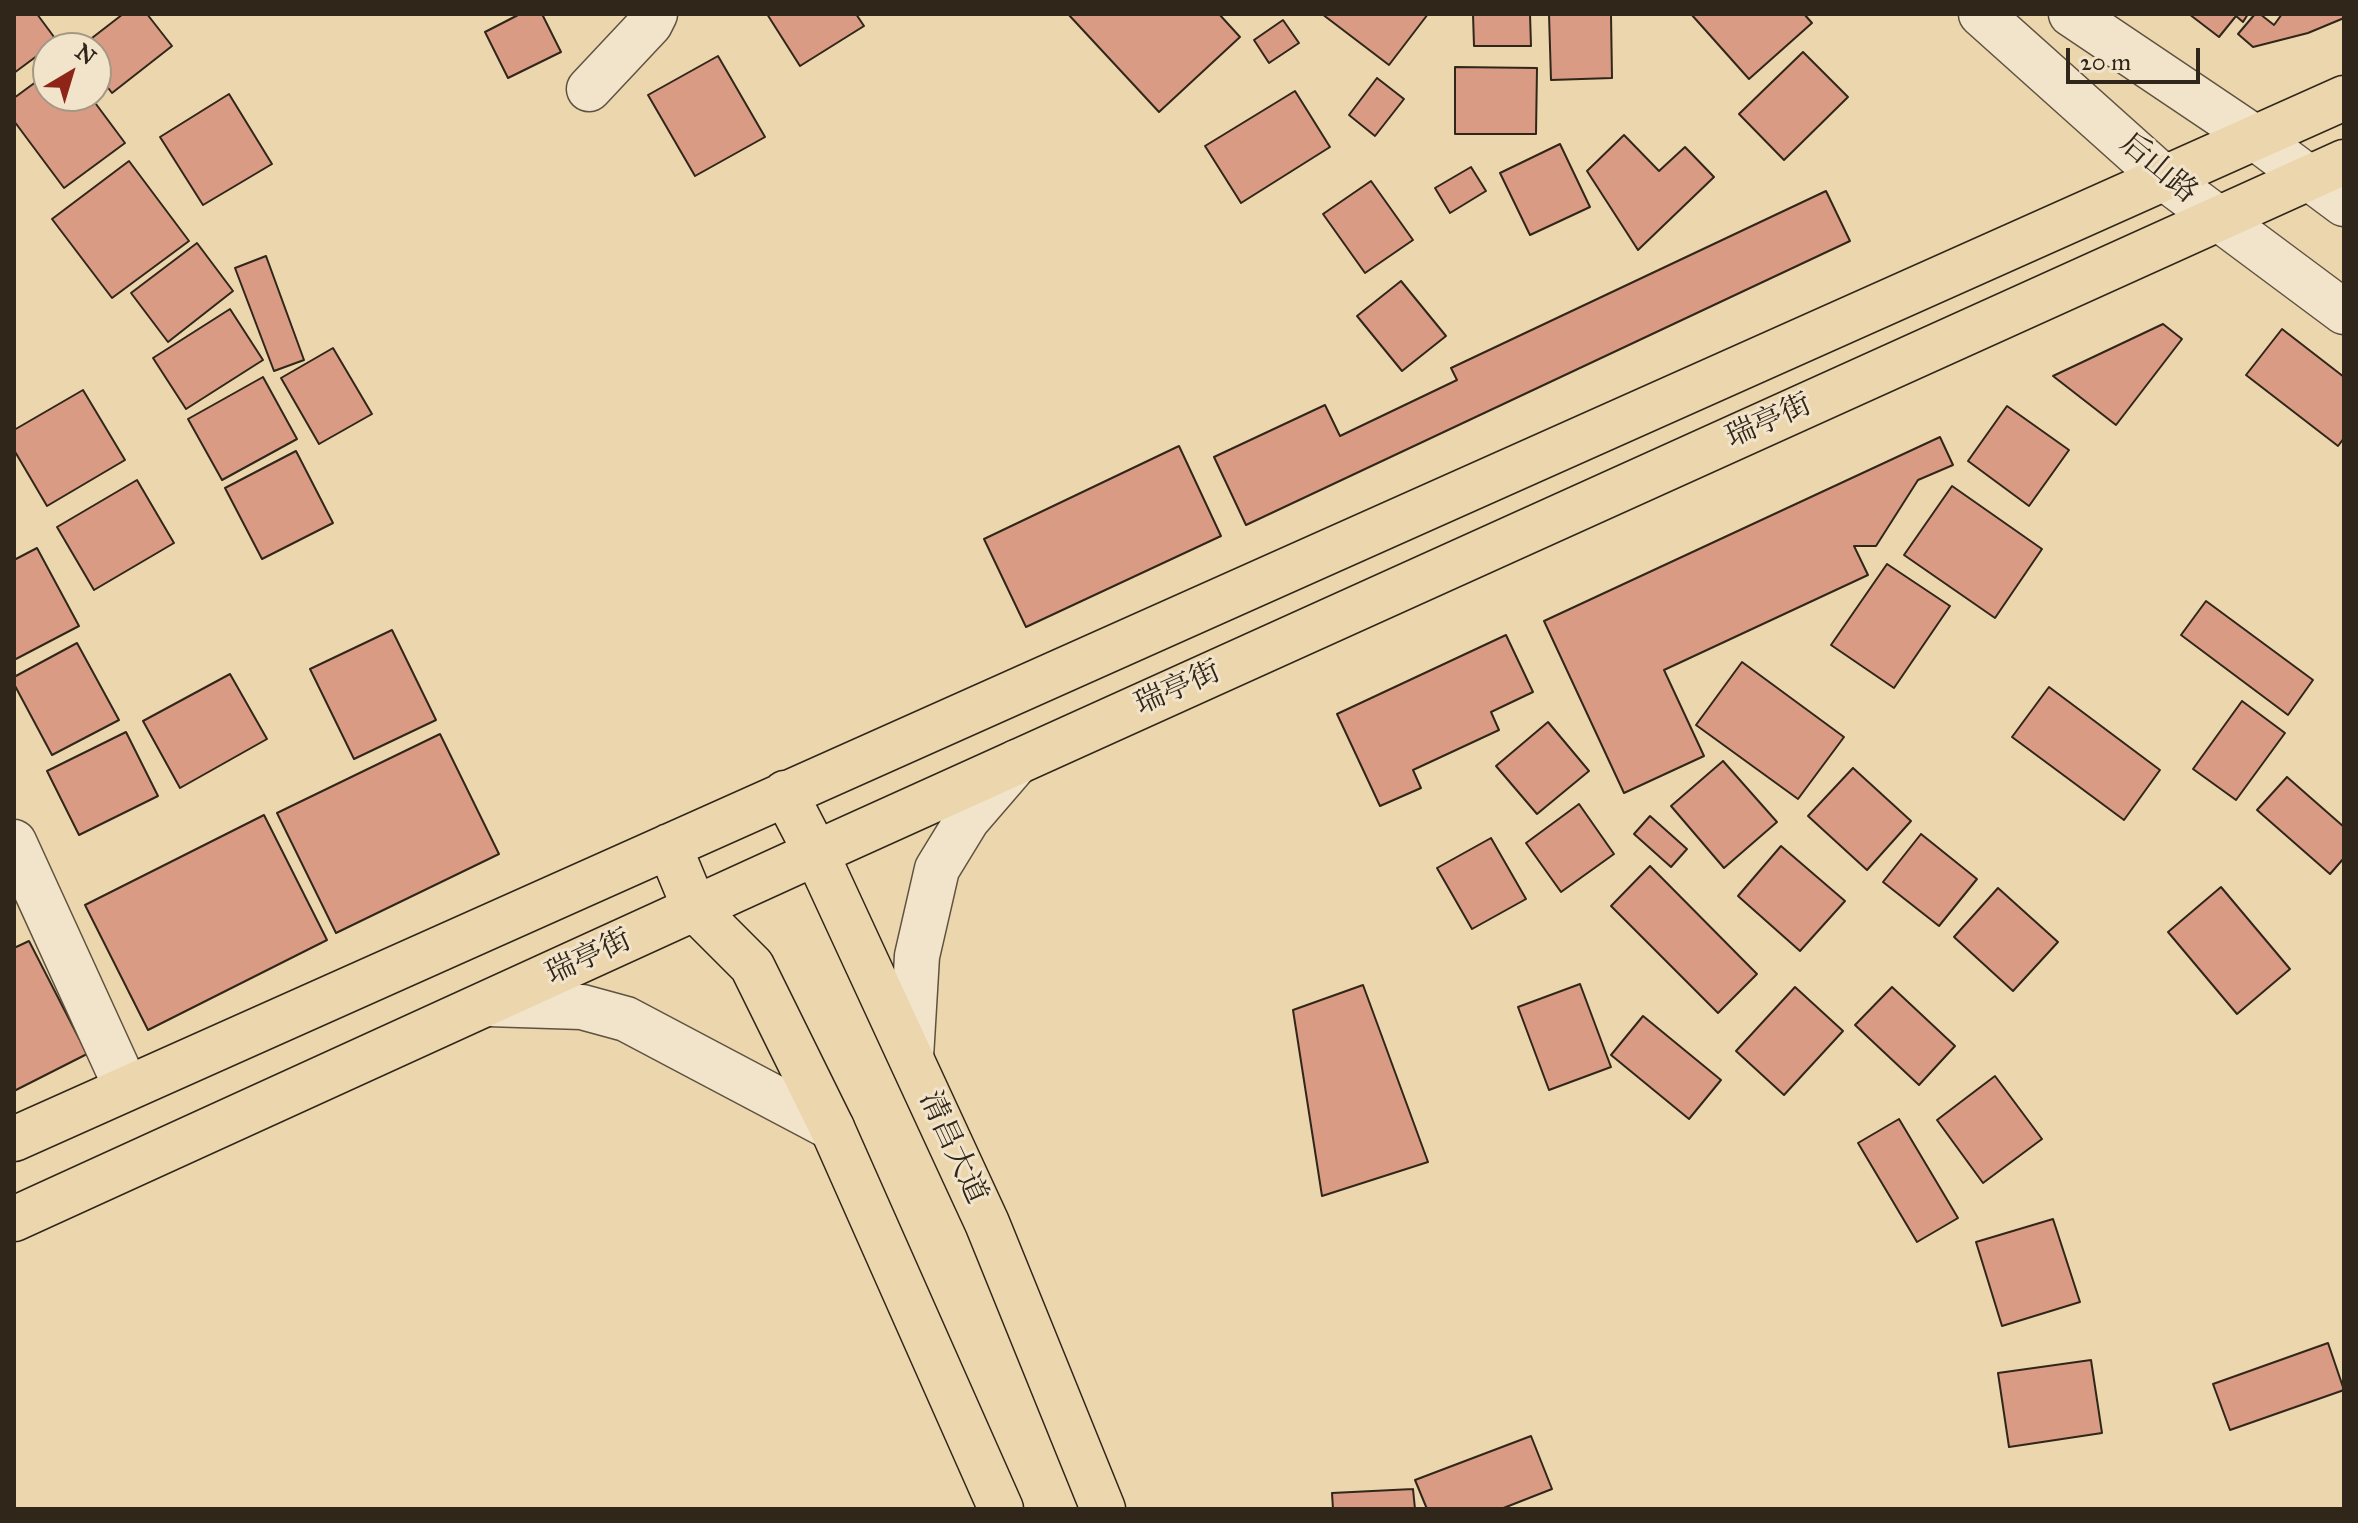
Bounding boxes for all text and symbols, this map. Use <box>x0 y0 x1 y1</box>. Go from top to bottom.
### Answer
north arrow <box>32 32 112 112</box>
scale bar <box>2070 32 2204 82</box>
text: N <box>70 38 102 71</box>
text: 20 m <box>2080 47 2131 77</box>
street label: 后山路 <box>2112 126 2204 212</box>
street label: 瑞亭街 <box>1721 387 1817 457</box>
street label: 瑞亭街 <box>1130 654 1226 724</box>
street label: 瑞亭街 <box>541 923 637 993</box>
street label: 清昌大道 <box>910 1086 994 1210</box>

